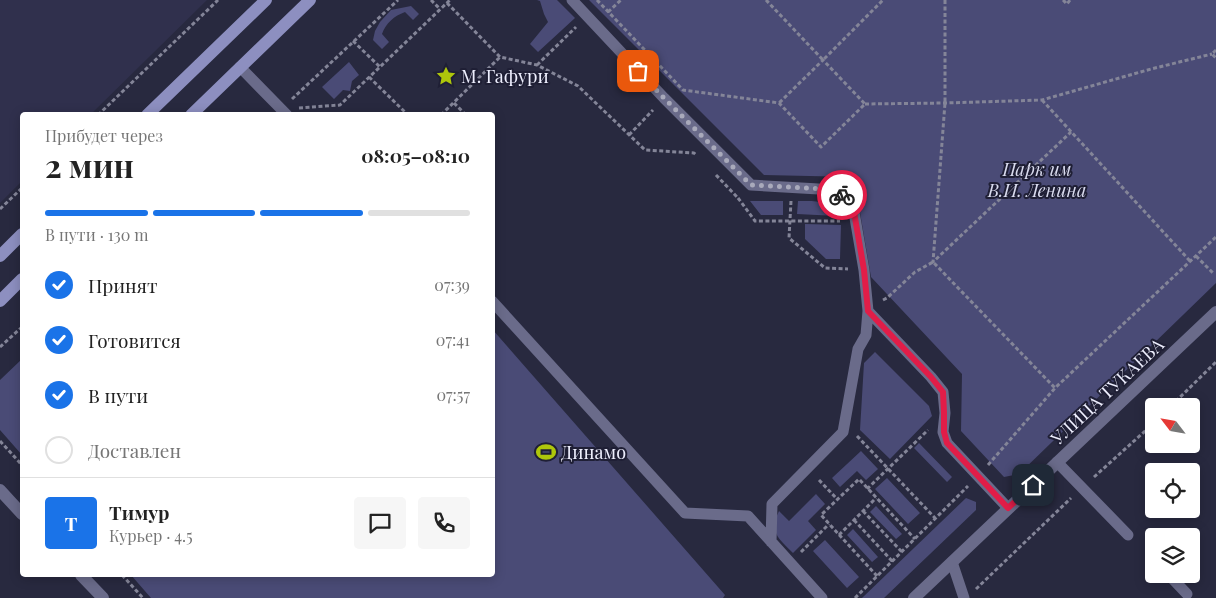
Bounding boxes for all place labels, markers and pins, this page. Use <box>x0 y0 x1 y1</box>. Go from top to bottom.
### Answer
pin <box>617 50 659 92</box>
place label: М. Гафури <box>461 64 549 88</box>
place icon: М. Гафури <box>435 65 457 87</box>
place label: Динамо <box>561 440 626 464</box>
sports icon: Динамо <box>535 441 557 463</box>
pin <box>1012 464 1054 506</box>

